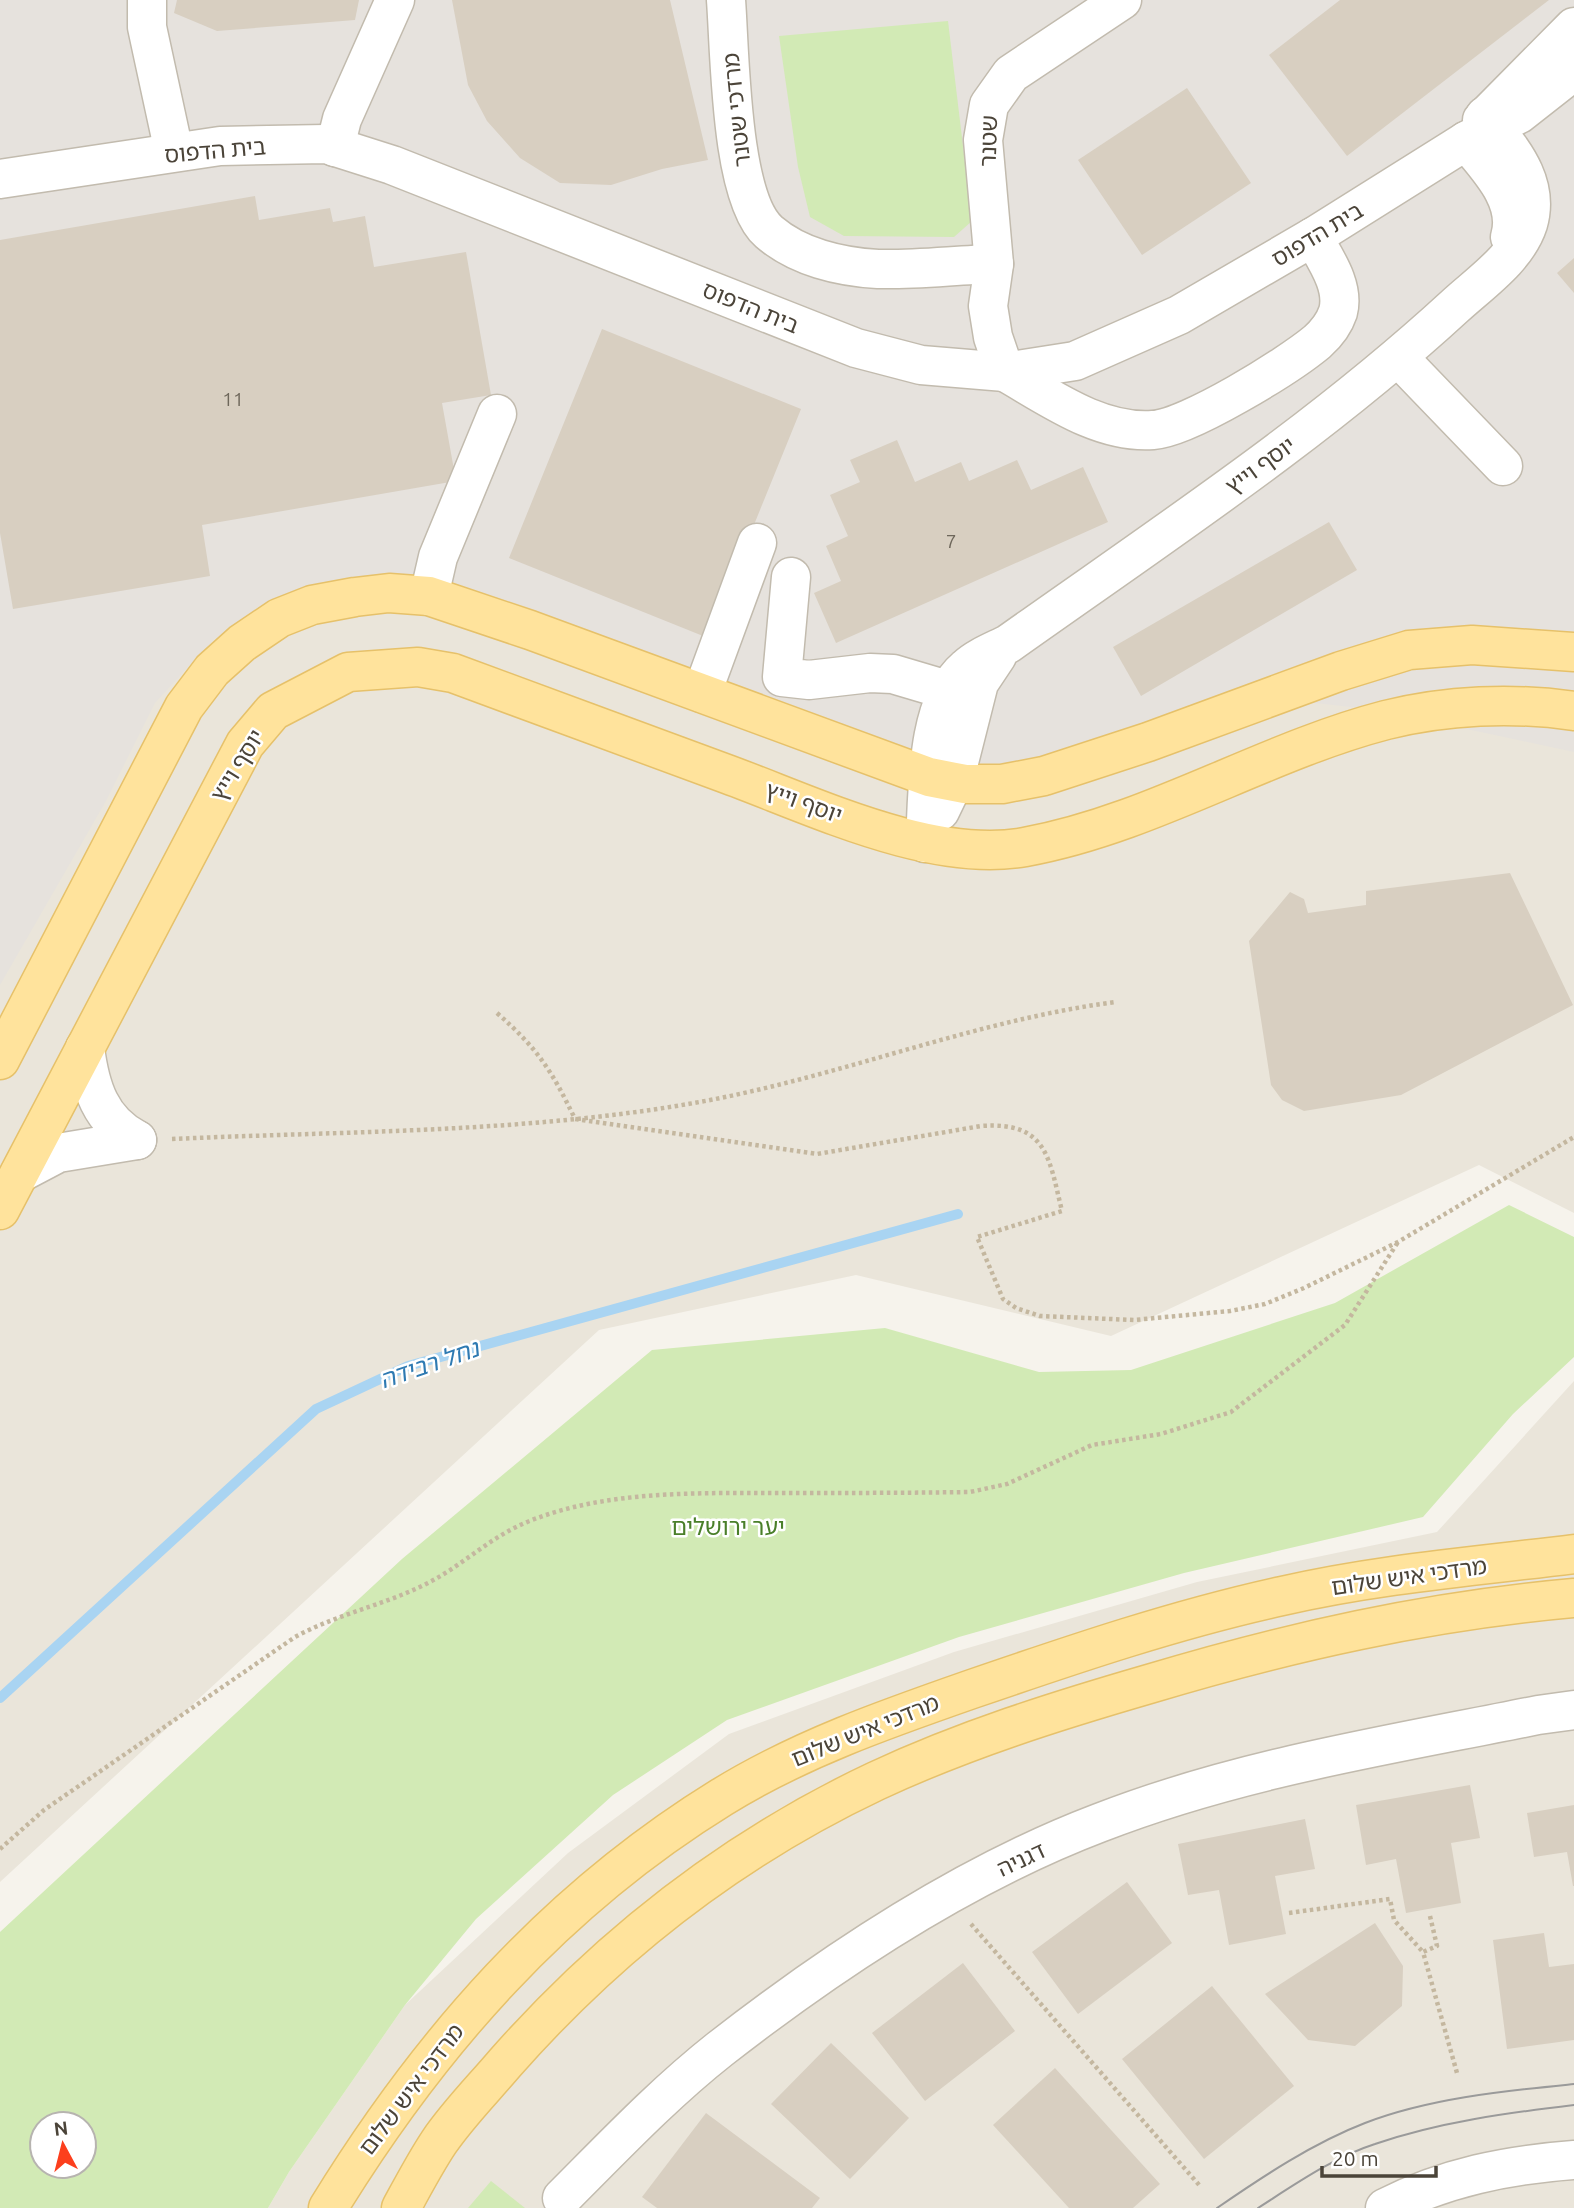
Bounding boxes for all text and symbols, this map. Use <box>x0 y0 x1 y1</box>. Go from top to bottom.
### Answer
street label: מרדכי שטנר <box>718 52 754 168</box>
street label: שטנר <box>975 115 1001 167</box>
street label: בית הדפוס <box>163 133 267 167</box>
street label: בית הדפוס <box>1267 197 1367 271</box>
street label: בית הדפוס <box>699 276 803 338</box>
house number: 11 <box>222 388 244 410</box>
street label: יוסף וייץ <box>1220 431 1300 499</box>
house number: 7 <box>946 530 956 552</box>
street label: יוסף וייץ <box>205 725 269 805</box>
street label: יוסף וייץ <box>762 777 846 827</box>
water label: נחל רבידה <box>376 1334 484 1394</box>
park label: יער ירושלים <box>671 1514 785 1539</box>
street label: מרדכי איש שלום <box>1330 1553 1488 1599</box>
street label: מרדכי איש שלום <box>788 1689 942 1771</box>
street label: דגניה <box>993 1837 1049 1881</box>
street label: מרדכי איש שלום <box>354 2019 468 2159</box>
north arrow <box>28 2110 98 2180</box>
text: N <box>53 2116 69 2140</box>
scale bar <box>1322 2134 1436 2178</box>
text: 20 m <box>1332 2146 1379 2170</box>

